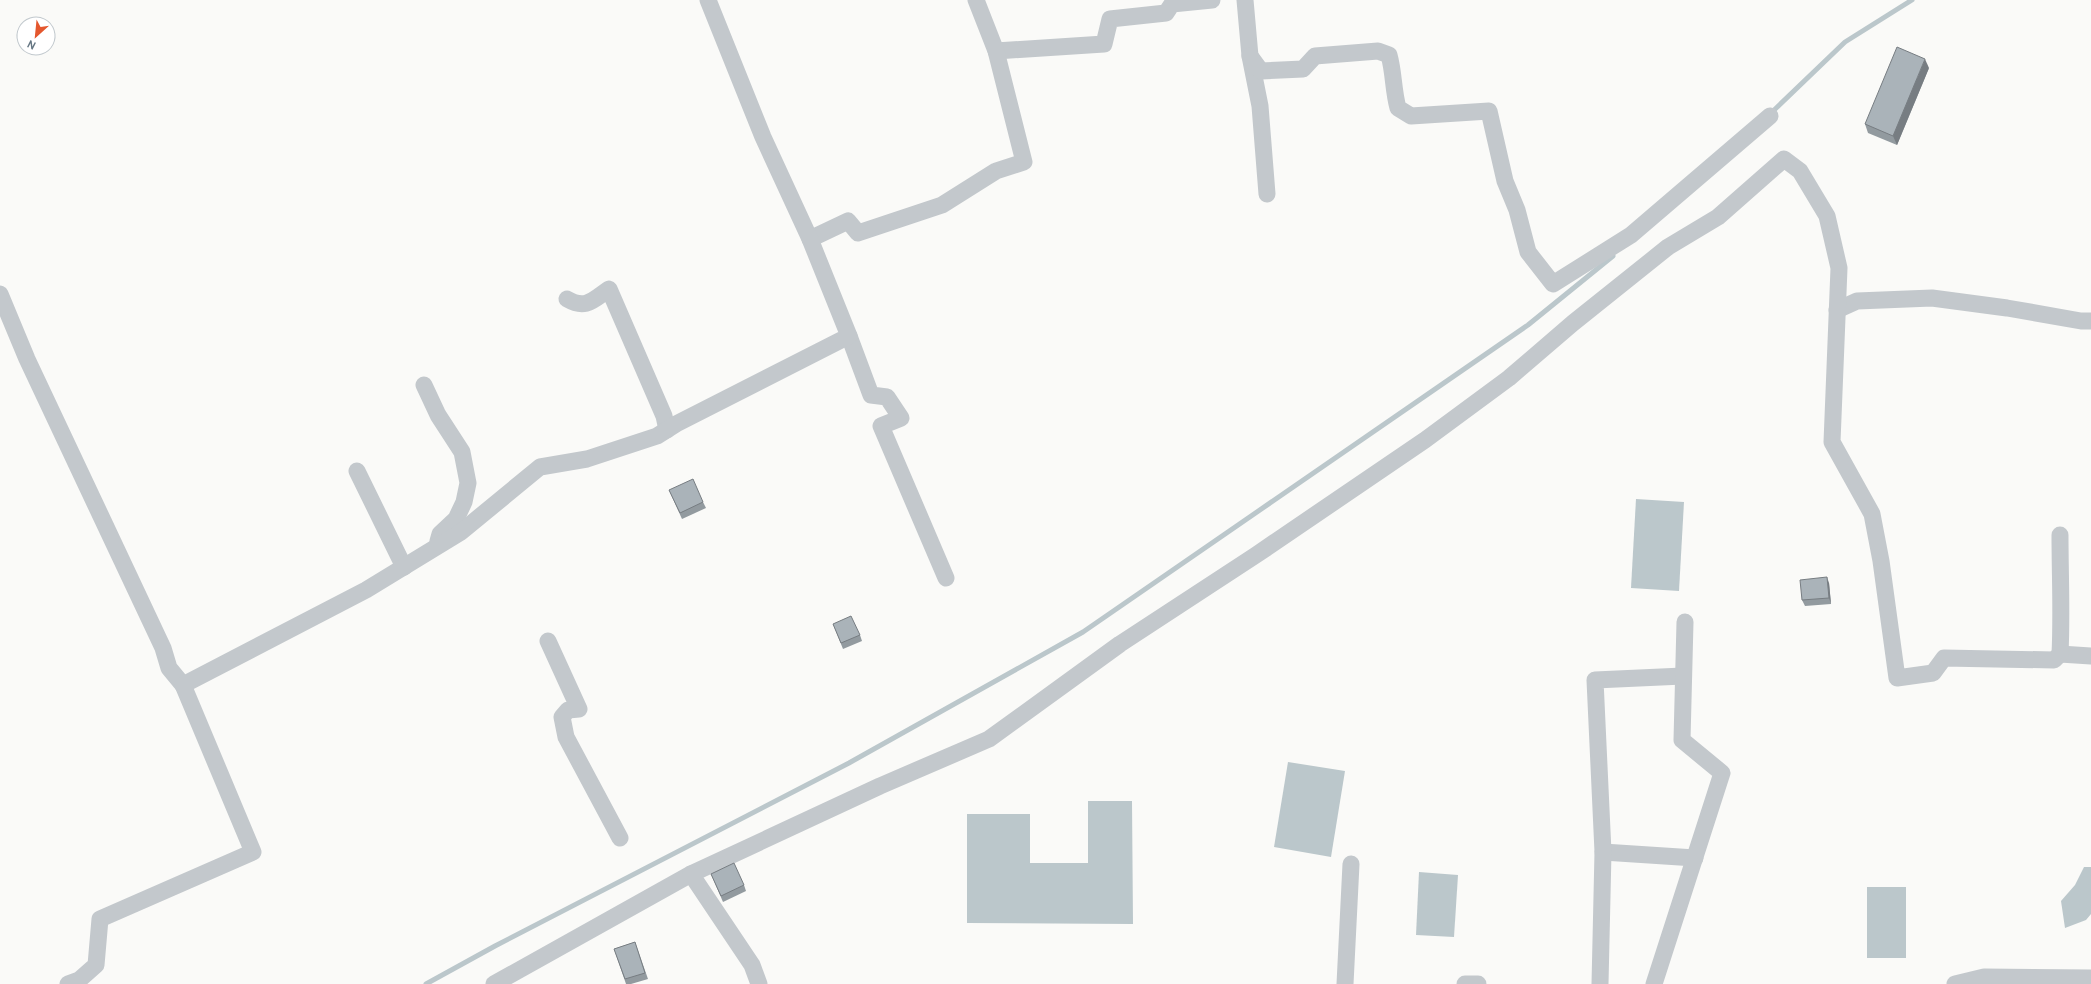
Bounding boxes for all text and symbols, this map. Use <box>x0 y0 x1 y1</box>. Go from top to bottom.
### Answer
north arrow <box>16 16 56 56</box>
text: N <box>25 36 39 52</box>

